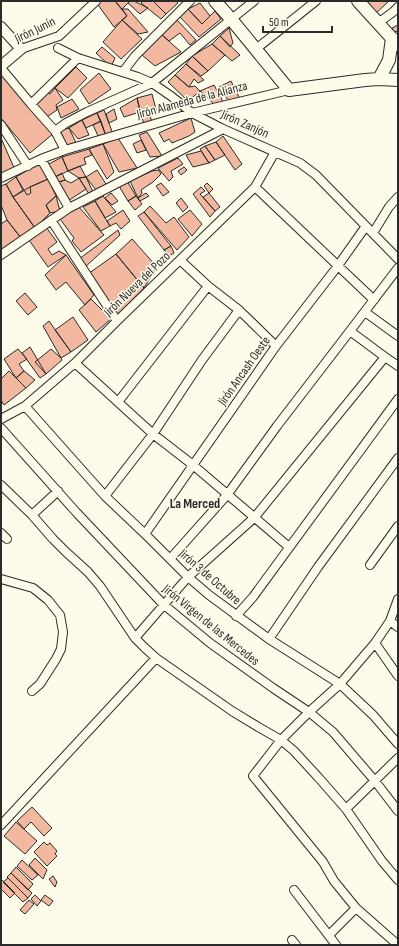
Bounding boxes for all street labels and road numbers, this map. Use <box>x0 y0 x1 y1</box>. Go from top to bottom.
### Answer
street label: Jirón Junín <box>11 13 58 47</box>
street label: Jirón Alameda de la Alianza <box>134 78 249 123</box>
street label: Jirón Zanjón <box>218 106 271 142</box>
street label: Jirón Nueva del Pozo <box>100 248 174 321</box>
street label: Jirón Ancash Oeste <box>214 333 274 409</box>
street label: Jirón 3 de Octubre <box>175 545 244 608</box>
street label: Jirón Virgen de las Mercedes <box>158 580 263 669</box>

